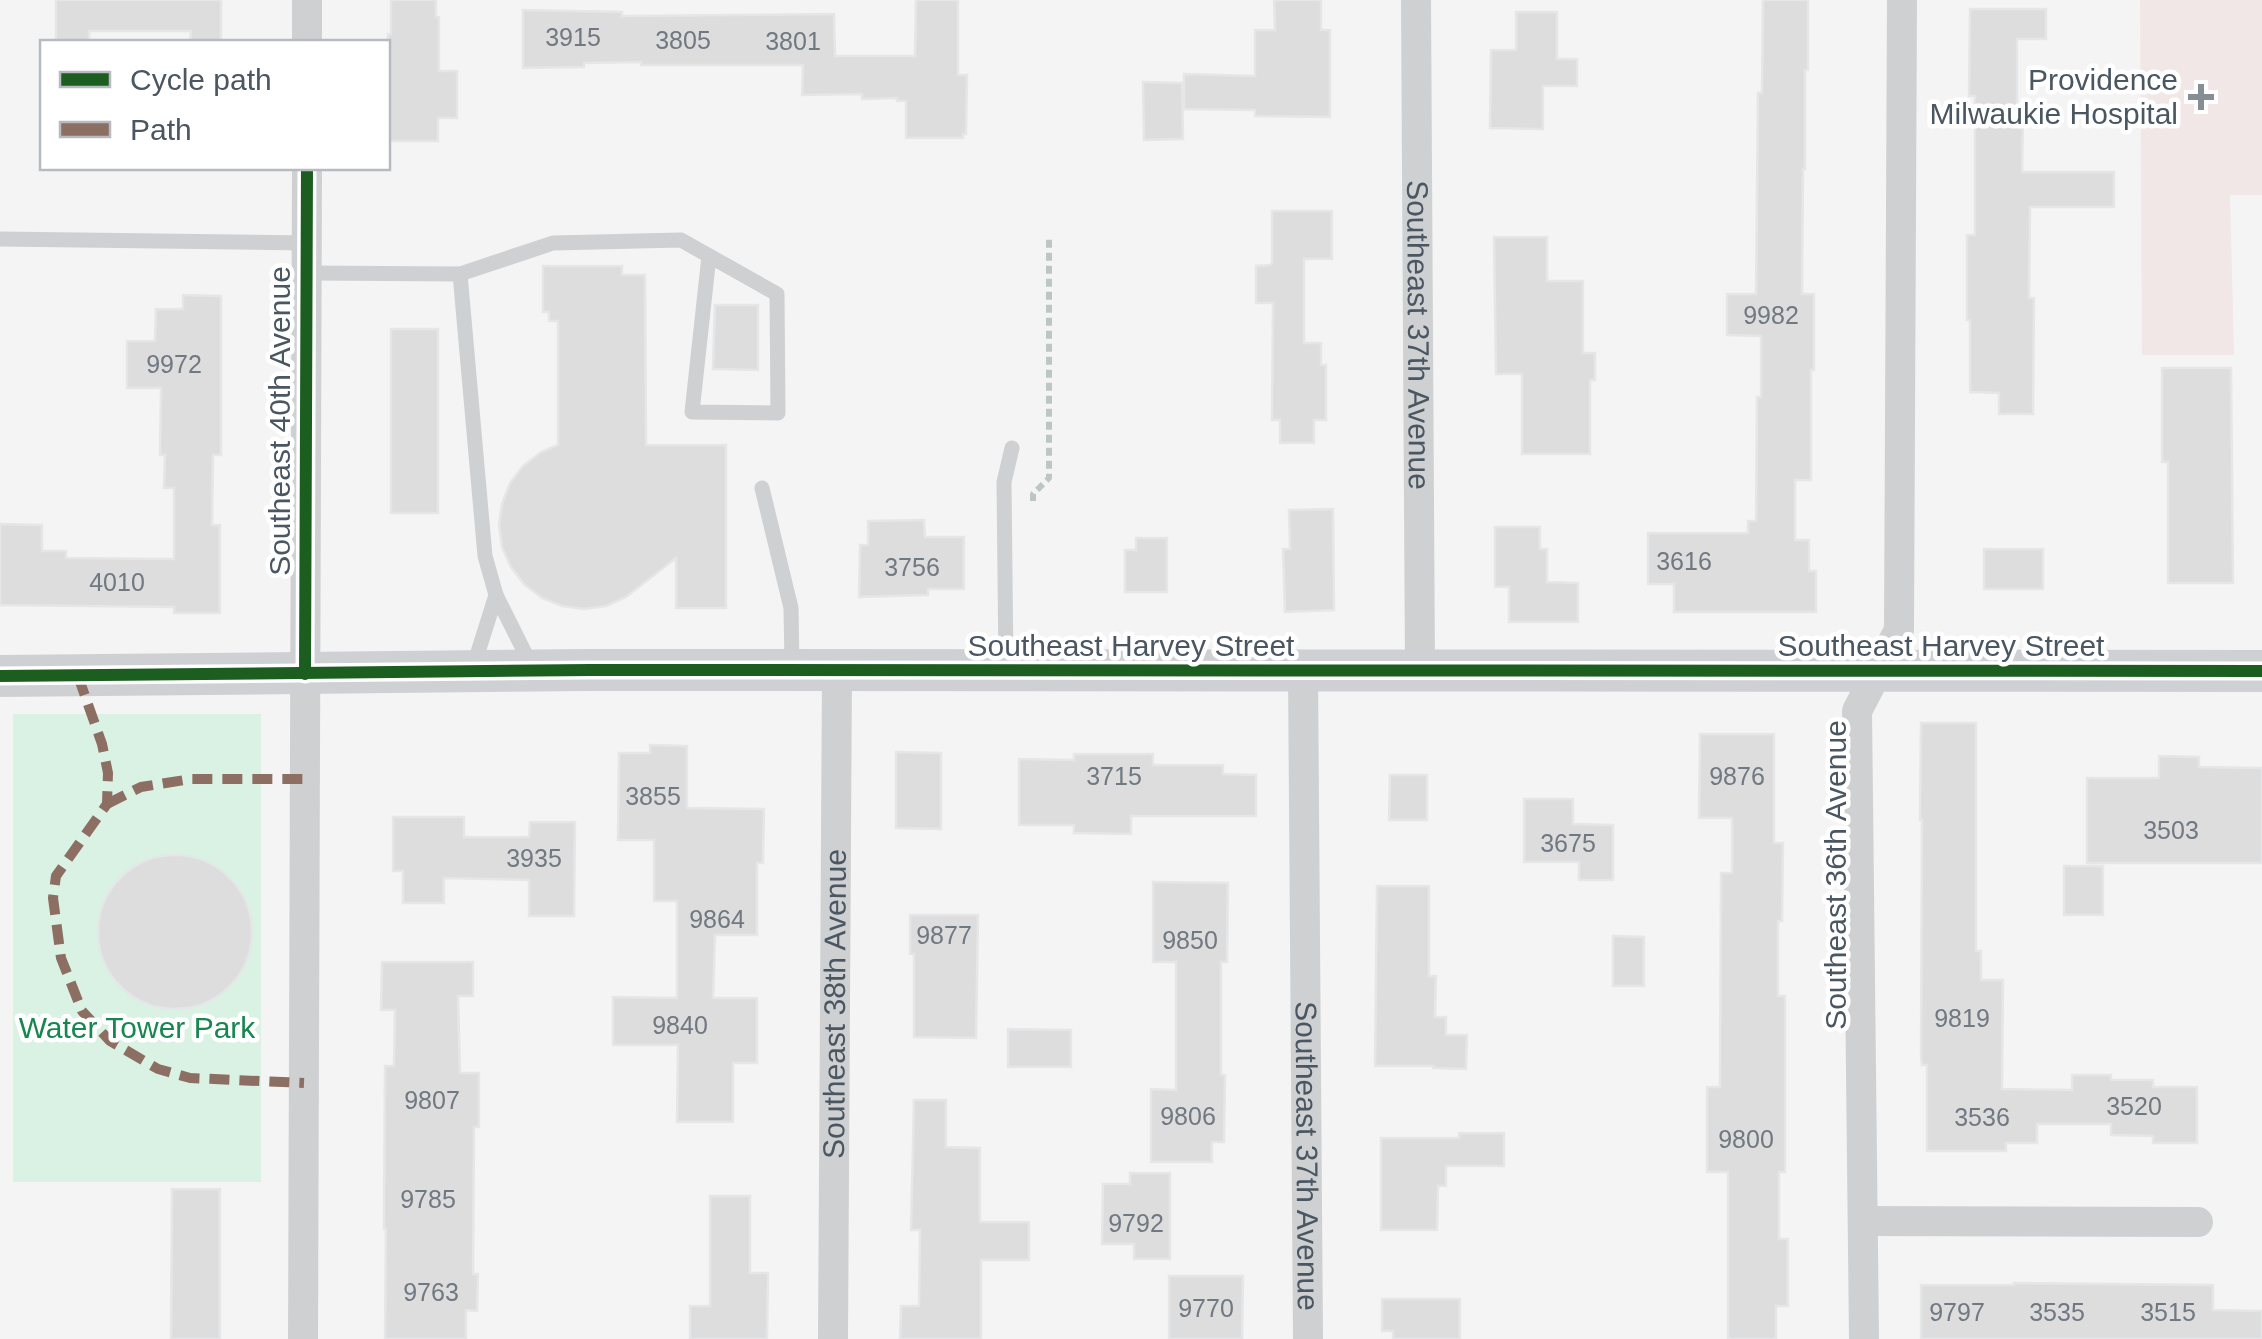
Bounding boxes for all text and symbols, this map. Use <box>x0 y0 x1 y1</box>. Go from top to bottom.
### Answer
house number: 3915 <box>545 23 601 51</box>
house number: 3805 <box>655 26 711 54</box>
house number: 3801 <box>765 27 821 55</box>
legend <box>40 40 390 170</box>
text: Cycle path <box>130 63 272 96</box>
place label: Providence Milwaukie Hospital <box>1930 63 2178 130</box>
marker: Providence Milwaukie Hospital <box>2188 84 2214 110</box>
text: Path <box>130 113 192 146</box>
street label: Southeast 37th Avenue <box>1401 180 1436 490</box>
street label: Southeast 40th Avenue <box>263 266 296 576</box>
house number: 9982 <box>1743 301 1799 329</box>
house number: 9972 <box>146 350 202 378</box>
house number: 3616 <box>1656 547 1712 575</box>
house number: 3756 <box>884 553 940 581</box>
house number: 4010 <box>89 568 145 596</box>
street label: Southeast Harvey Street <box>968 629 1295 662</box>
street label: Southeast Harvey Street <box>1778 629 2105 662</box>
street label: Southeast 36th Avenue <box>1819 720 1852 1030</box>
house number: 3715 <box>1086 762 1142 790</box>
house number: 9876 <box>1709 762 1765 790</box>
house number: 3855 <box>625 782 681 810</box>
house number: 3503 <box>2143 816 2199 844</box>
house number: 3675 <box>1540 829 1596 857</box>
house number: 3935 <box>506 844 562 872</box>
street label: Southeast 38th Avenue <box>817 849 852 1159</box>
house number: 9864 <box>689 905 745 933</box>
house number: 9877 <box>916 921 972 949</box>
house number: 9850 <box>1162 926 1218 954</box>
street label: Southeast 37th Avenue <box>1289 1001 1325 1311</box>
house number: 9819 <box>1934 1004 1990 1032</box>
park label: Water Tower Park <box>19 1011 256 1044</box>
house number: 9840 <box>652 1011 708 1039</box>
house number: 9807 <box>404 1086 460 1114</box>
house number: 3520 <box>2106 1092 2162 1120</box>
house number: 9806 <box>1160 1102 1216 1130</box>
house number: 3536 <box>1954 1103 2010 1131</box>
house number: 9800 <box>1718 1125 1774 1153</box>
house number: 9785 <box>400 1185 456 1213</box>
house number: 9792 <box>1108 1209 1164 1237</box>
house number: 9763 <box>403 1278 459 1306</box>
house number: 9770 <box>1178 1294 1234 1322</box>
house number: 9797 <box>1929 1298 1985 1326</box>
house number: 3535 <box>2029 1298 2085 1326</box>
house number: 3515 <box>2140 1298 2196 1326</box>

